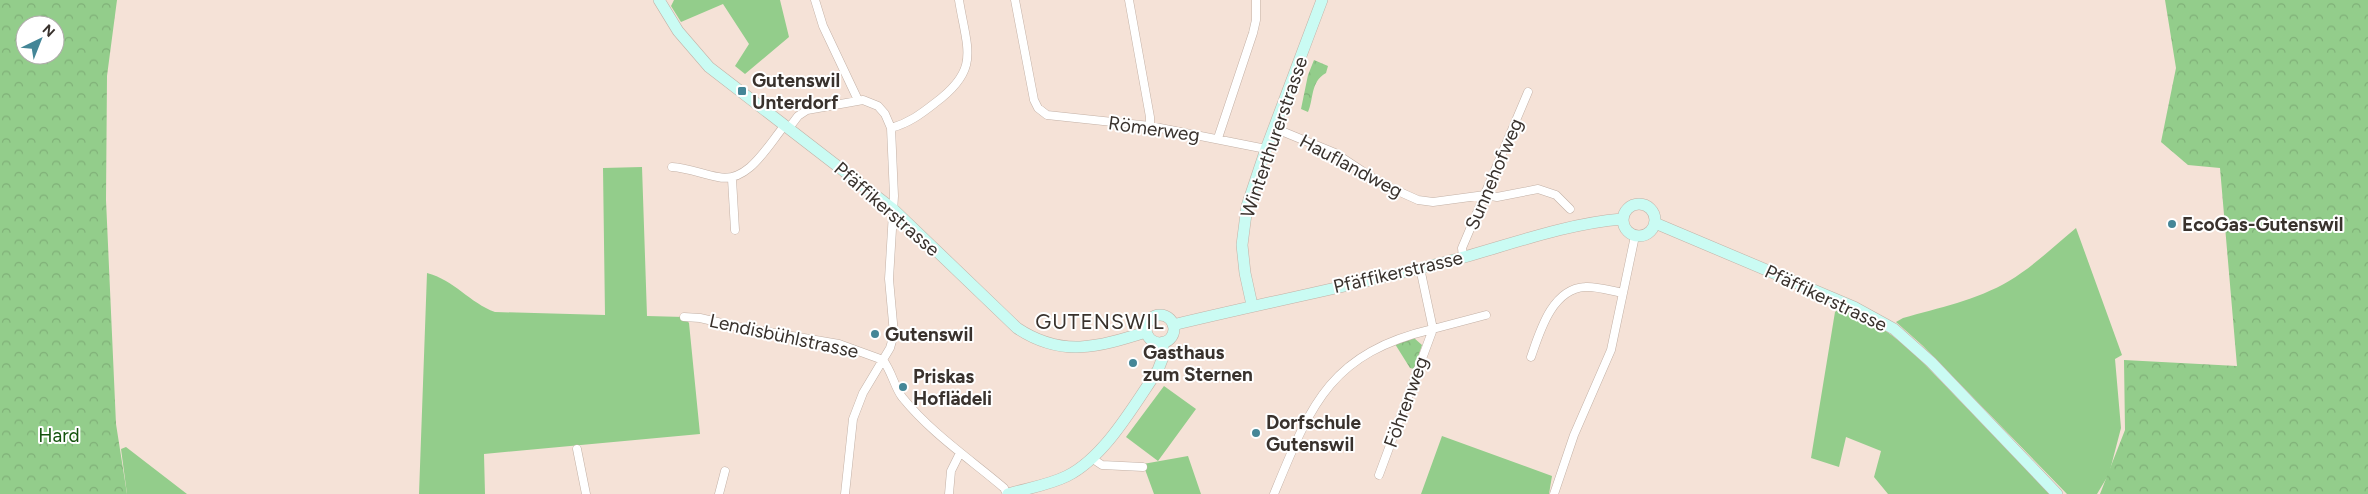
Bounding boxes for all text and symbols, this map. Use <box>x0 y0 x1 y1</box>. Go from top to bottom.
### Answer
north arrow <box>15 15 65 65</box>
text: N <box>39 21 58 41</box>
street label: Winterthurerstrasse <box>1236 53 1312 221</box>
place label: Gutenswil Unterdorf <box>752 69 840 114</box>
marker: Gutenswil Unterdorf <box>736 85 748 97</box>
street label: Römerweg <box>1107 111 1201 147</box>
street label: Sunnehofweg <box>1460 115 1528 233</box>
street label: Hauflandweg <box>1296 129 1406 203</box>
street label: Pfäffikerstrasse <box>830 157 944 261</box>
place label: EcoGas-Gutenswil <box>2182 213 2344 236</box>
marker: EcoGas-Gutenswil <box>2166 218 2178 230</box>
street label: Pfäffikerstrasse <box>1331 246 1465 298</box>
street label: Pfäffikerstrasse <box>1761 260 1891 336</box>
street label: Lendisbühlstrasse <box>707 309 861 363</box>
district label: GUTENSWIL <box>1035 309 1165 334</box>
place label: Gutenswil <box>885 323 973 346</box>
marker: Gutenswil <box>869 328 881 340</box>
place label: Gasthaus zum Sternen <box>1143 341 1253 386</box>
street label: Föhrenweg <box>1379 353 1433 451</box>
marker: Gasthaus zum Sternen <box>1127 357 1139 369</box>
place label: Priskas Hoflädeli <box>913 365 992 410</box>
marker: Priskas Hoflädeli <box>897 381 909 393</box>
place label: Dorfschule Gutenswil <box>1266 411 1362 456</box>
park label: Hard <box>38 424 80 447</box>
marker: Dorfschule Gutenswil <box>1250 427 1262 439</box>

